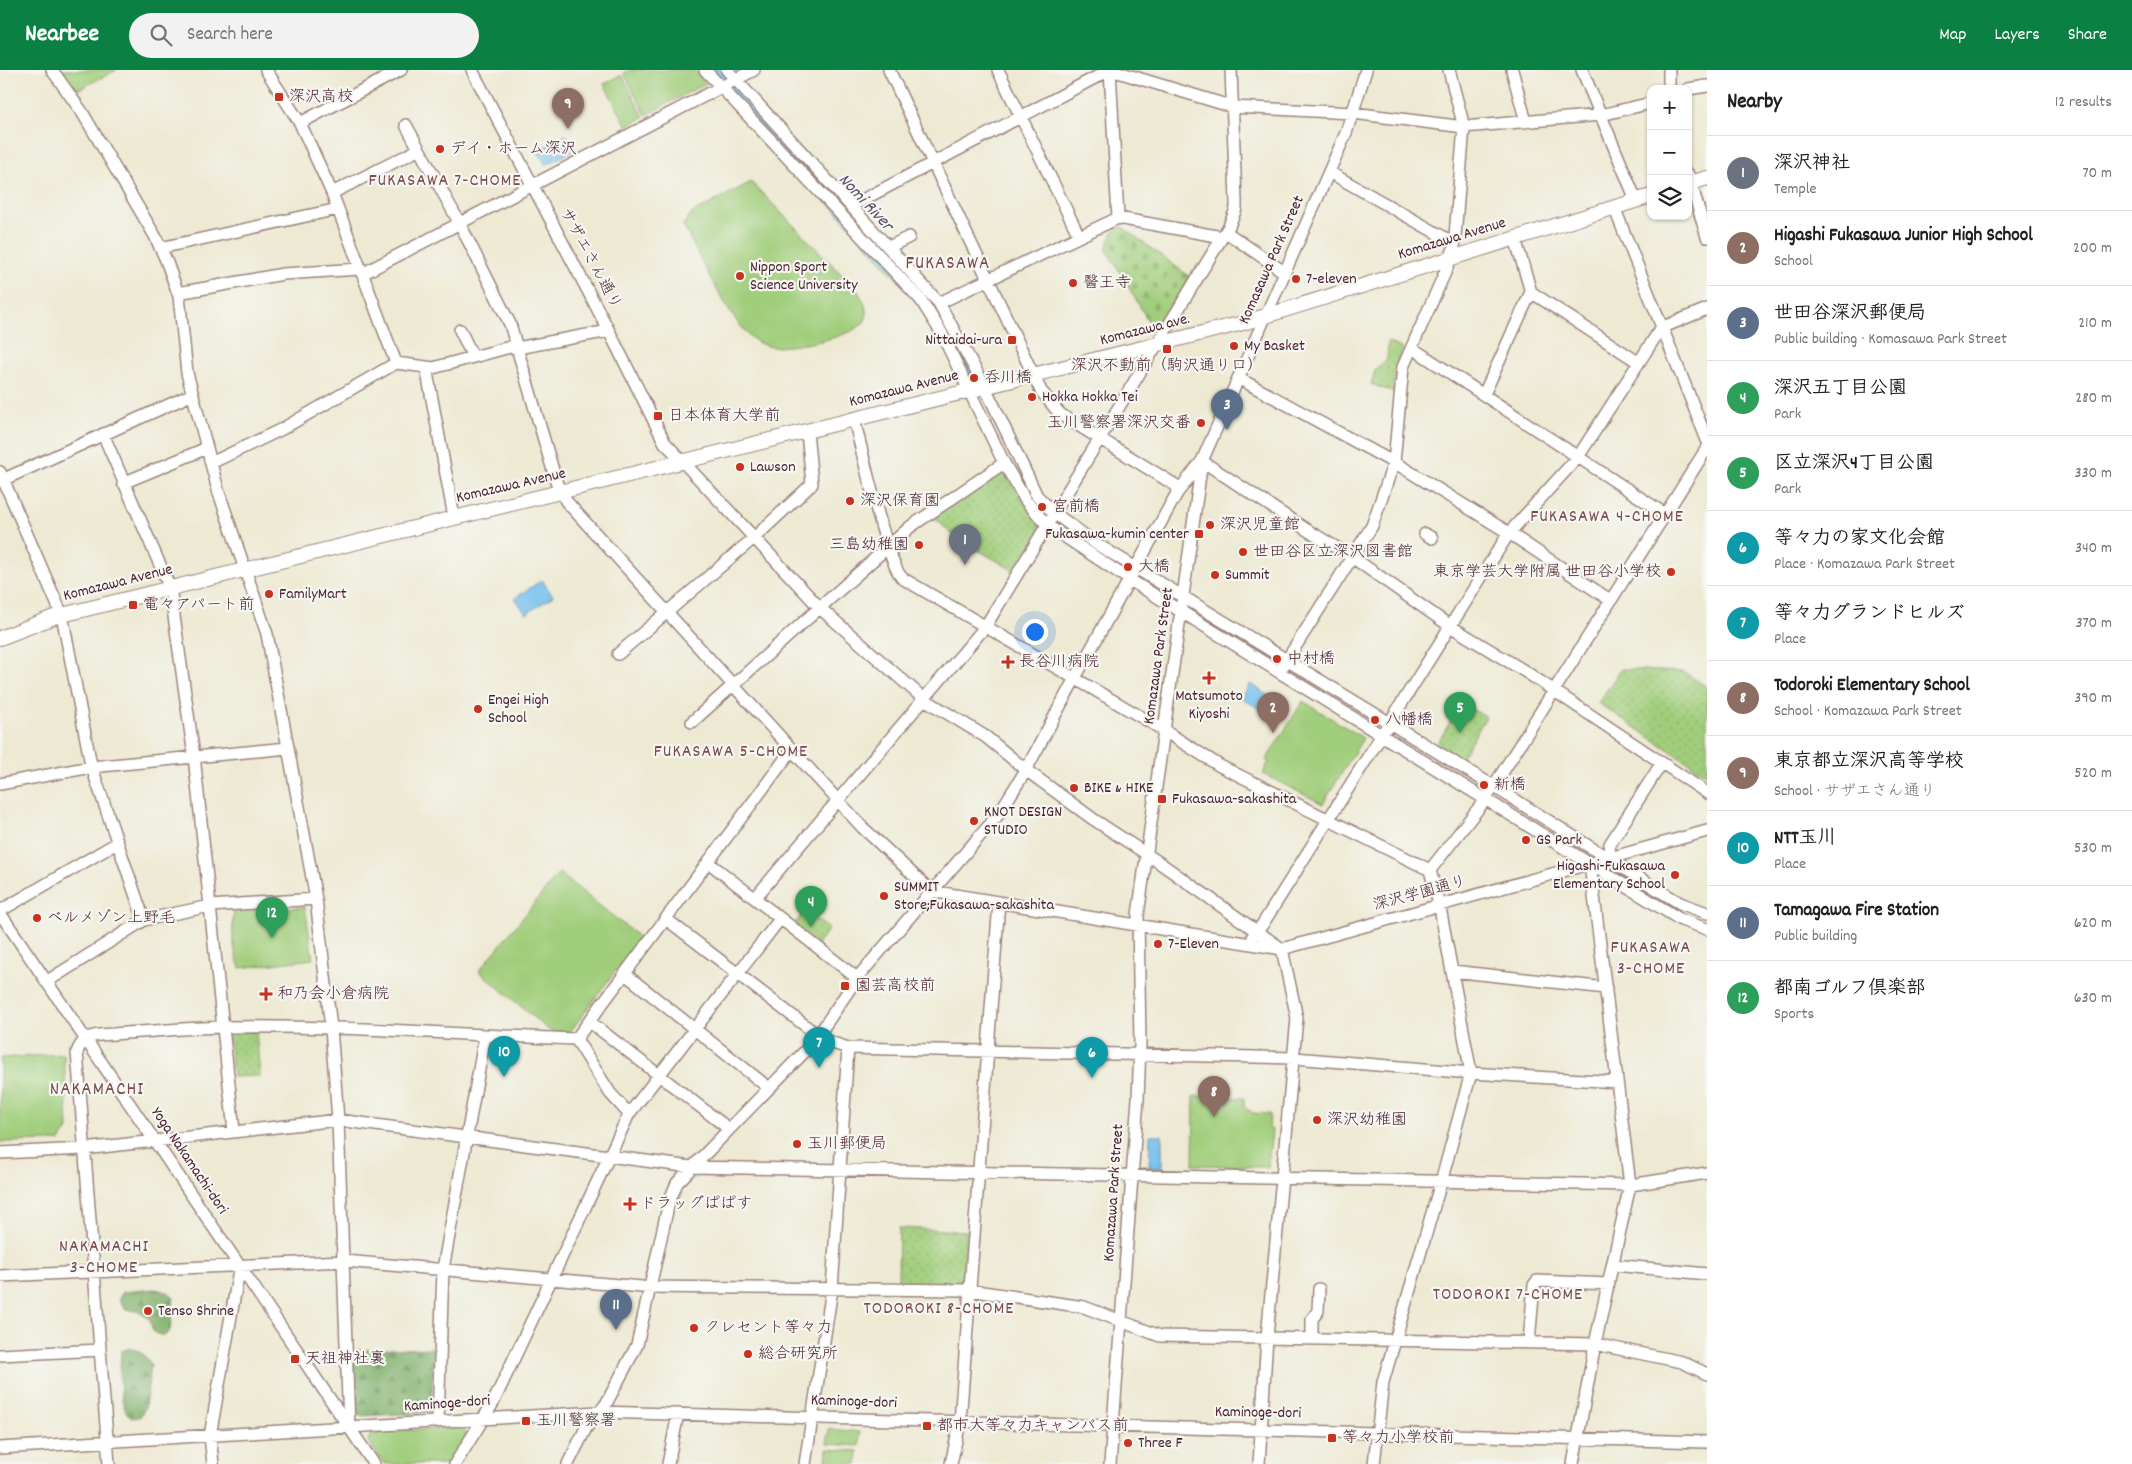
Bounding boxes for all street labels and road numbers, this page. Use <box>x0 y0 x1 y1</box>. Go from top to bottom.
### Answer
street label: Komasawa Park Street <box>1233 192 1311 328</box>
street label: サザエさん通り <box>554 204 626 314</box>
street label: Komazawa Avenue <box>1395 212 1509 266</box>
street label: Komazawa ave. <box>1098 308 1192 352</box>
street label: Komazawa Avenue <box>847 364 961 414</box>
street label: Komazawa Avenue <box>454 462 568 510</box>
street label: Komazawa Avenue <box>61 558 175 608</box>
street label: Komazawa Park Street <box>1138 586 1180 726</box>
street label: 深沢学園通り <box>1371 870 1469 918</box>
street label: Yoga Nakamachi-dori <box>145 1103 233 1219</box>
street label: Komazawa Park Street <box>1098 1123 1130 1263</box>
street label: Kaminoge-dori <box>810 1389 898 1415</box>
street label: Kaminoge-dori <box>403 1390 491 1418</box>
street label: Kaminoge-dori <box>1215 1401 1301 1425</box>

